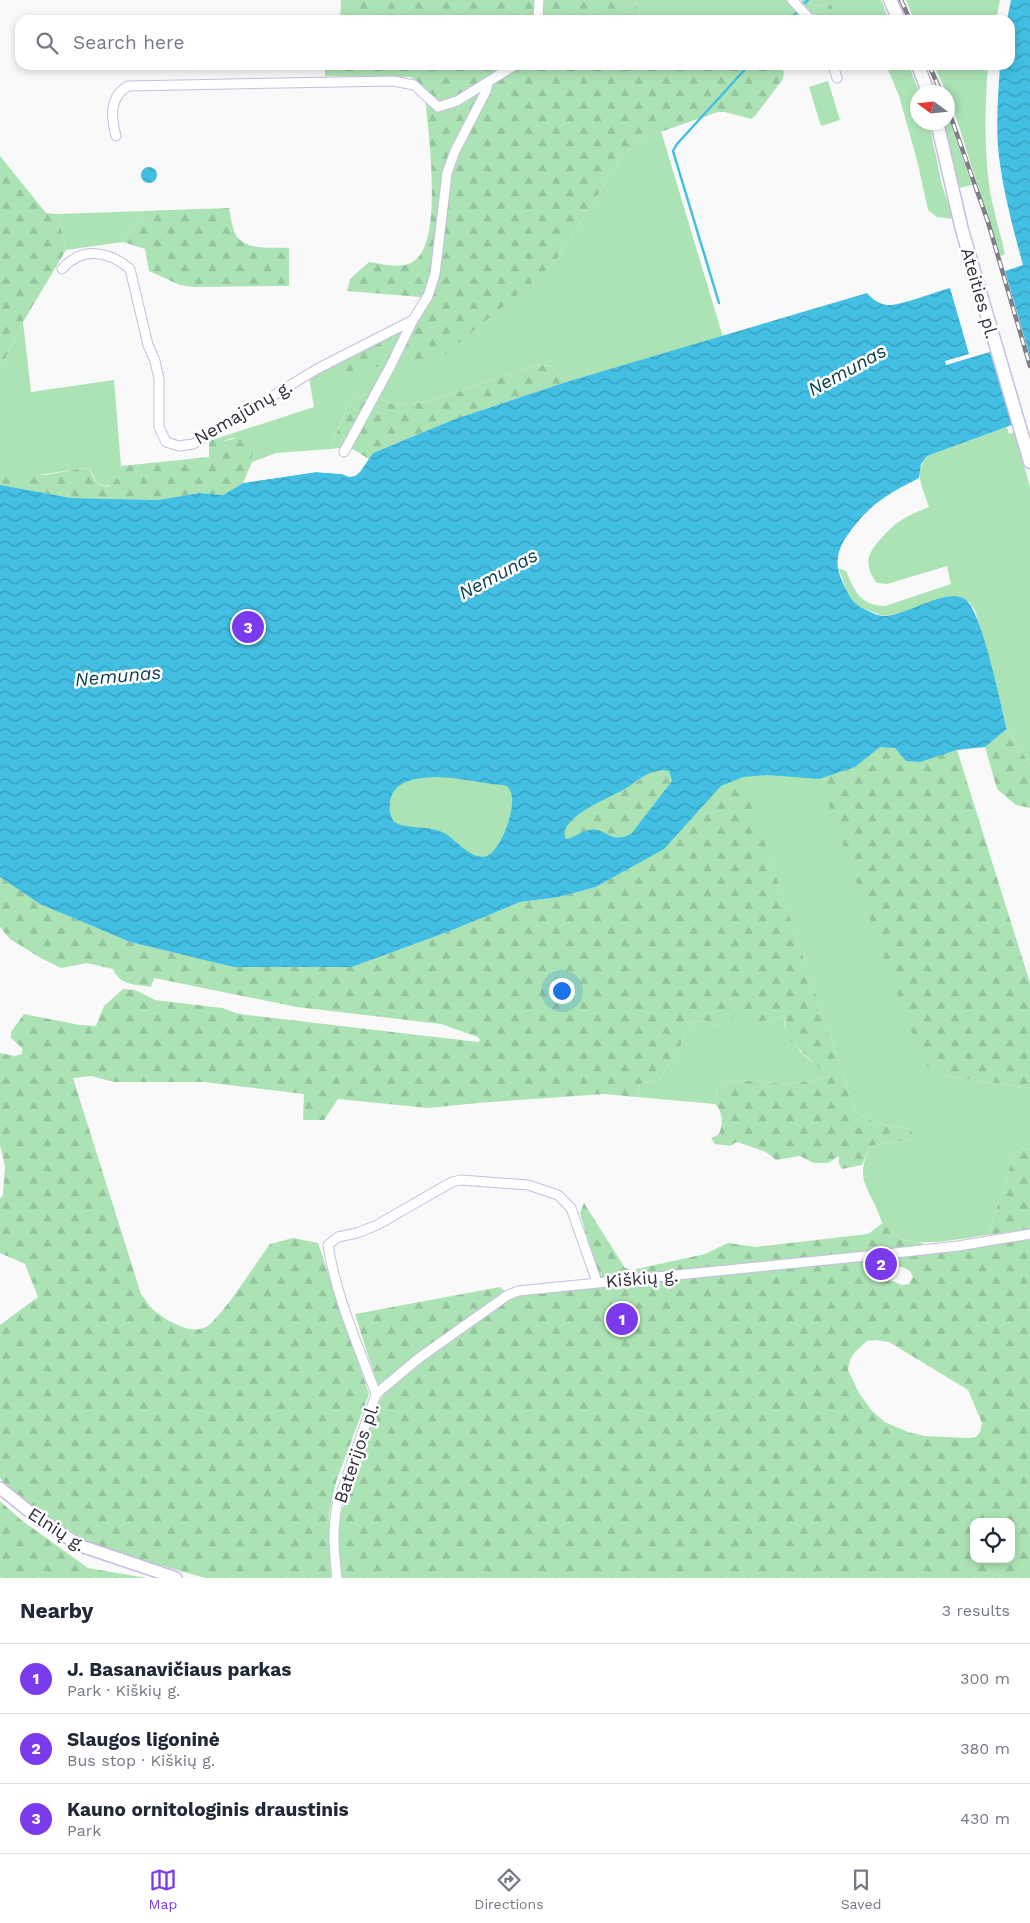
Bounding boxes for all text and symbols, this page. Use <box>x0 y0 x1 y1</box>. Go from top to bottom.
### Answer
search box <box>15 15 1015 70</box>
icon: search <box>33 29 61 57</box>
text: Search here <box>73 31 184 54</box>
north arrow <box>910 85 955 130</box>
street label: Ateities pl. <box>957 245 1003 341</box>
water label: Nemunas <box>804 339 891 401</box>
street label: Nemajūnų g. <box>190 376 296 448</box>
water label: Nemunas <box>455 543 542 604</box>
pin: 3 <box>232 608 264 646</box>
water label: Nemunas <box>74 661 162 691</box>
your location <box>549 978 575 1004</box>
pin: 2 <box>865 1245 897 1283</box>
street label: Kiškių g. <box>605 1264 679 1292</box>
pin: 1 <box>606 1300 638 1338</box>
street label: Baterijos pl. <box>329 1400 383 1506</box>
street label: Elnių g. <box>24 1503 90 1555</box>
map controls <box>970 1518 1015 1563</box>
button: locate <box>970 1518 1015 1563</box>
text: Nearby <box>20 1598 93 1623</box>
text: 3 results <box>942 1601 1010 1620</box>
text: J. Basanavičiaus parkas <box>67 1658 291 1681</box>
text: 1 <box>33 1669 39 1688</box>
text: 300 m <box>960 1669 1010 1688</box>
text: Park · Kiškių g. <box>67 1681 180 1700</box>
text: Slaugos ligoninė <box>67 1728 220 1751</box>
text: 2 <box>31 1739 41 1758</box>
text: 380 m <box>960 1739 1010 1758</box>
text: Bus stop · Kiškių g. <box>67 1751 215 1770</box>
text: Kauno ornitologinis draustinis <box>67 1798 349 1821</box>
text: 3 <box>31 1809 41 1828</box>
text: 430 m <box>960 1809 1010 1828</box>
text: Park <box>67 1821 101 1840</box>
tab: Map <box>149 1866 177 1912</box>
tab: Directions <box>474 1866 544 1912</box>
tab: Saved <box>841 1866 881 1912</box>

